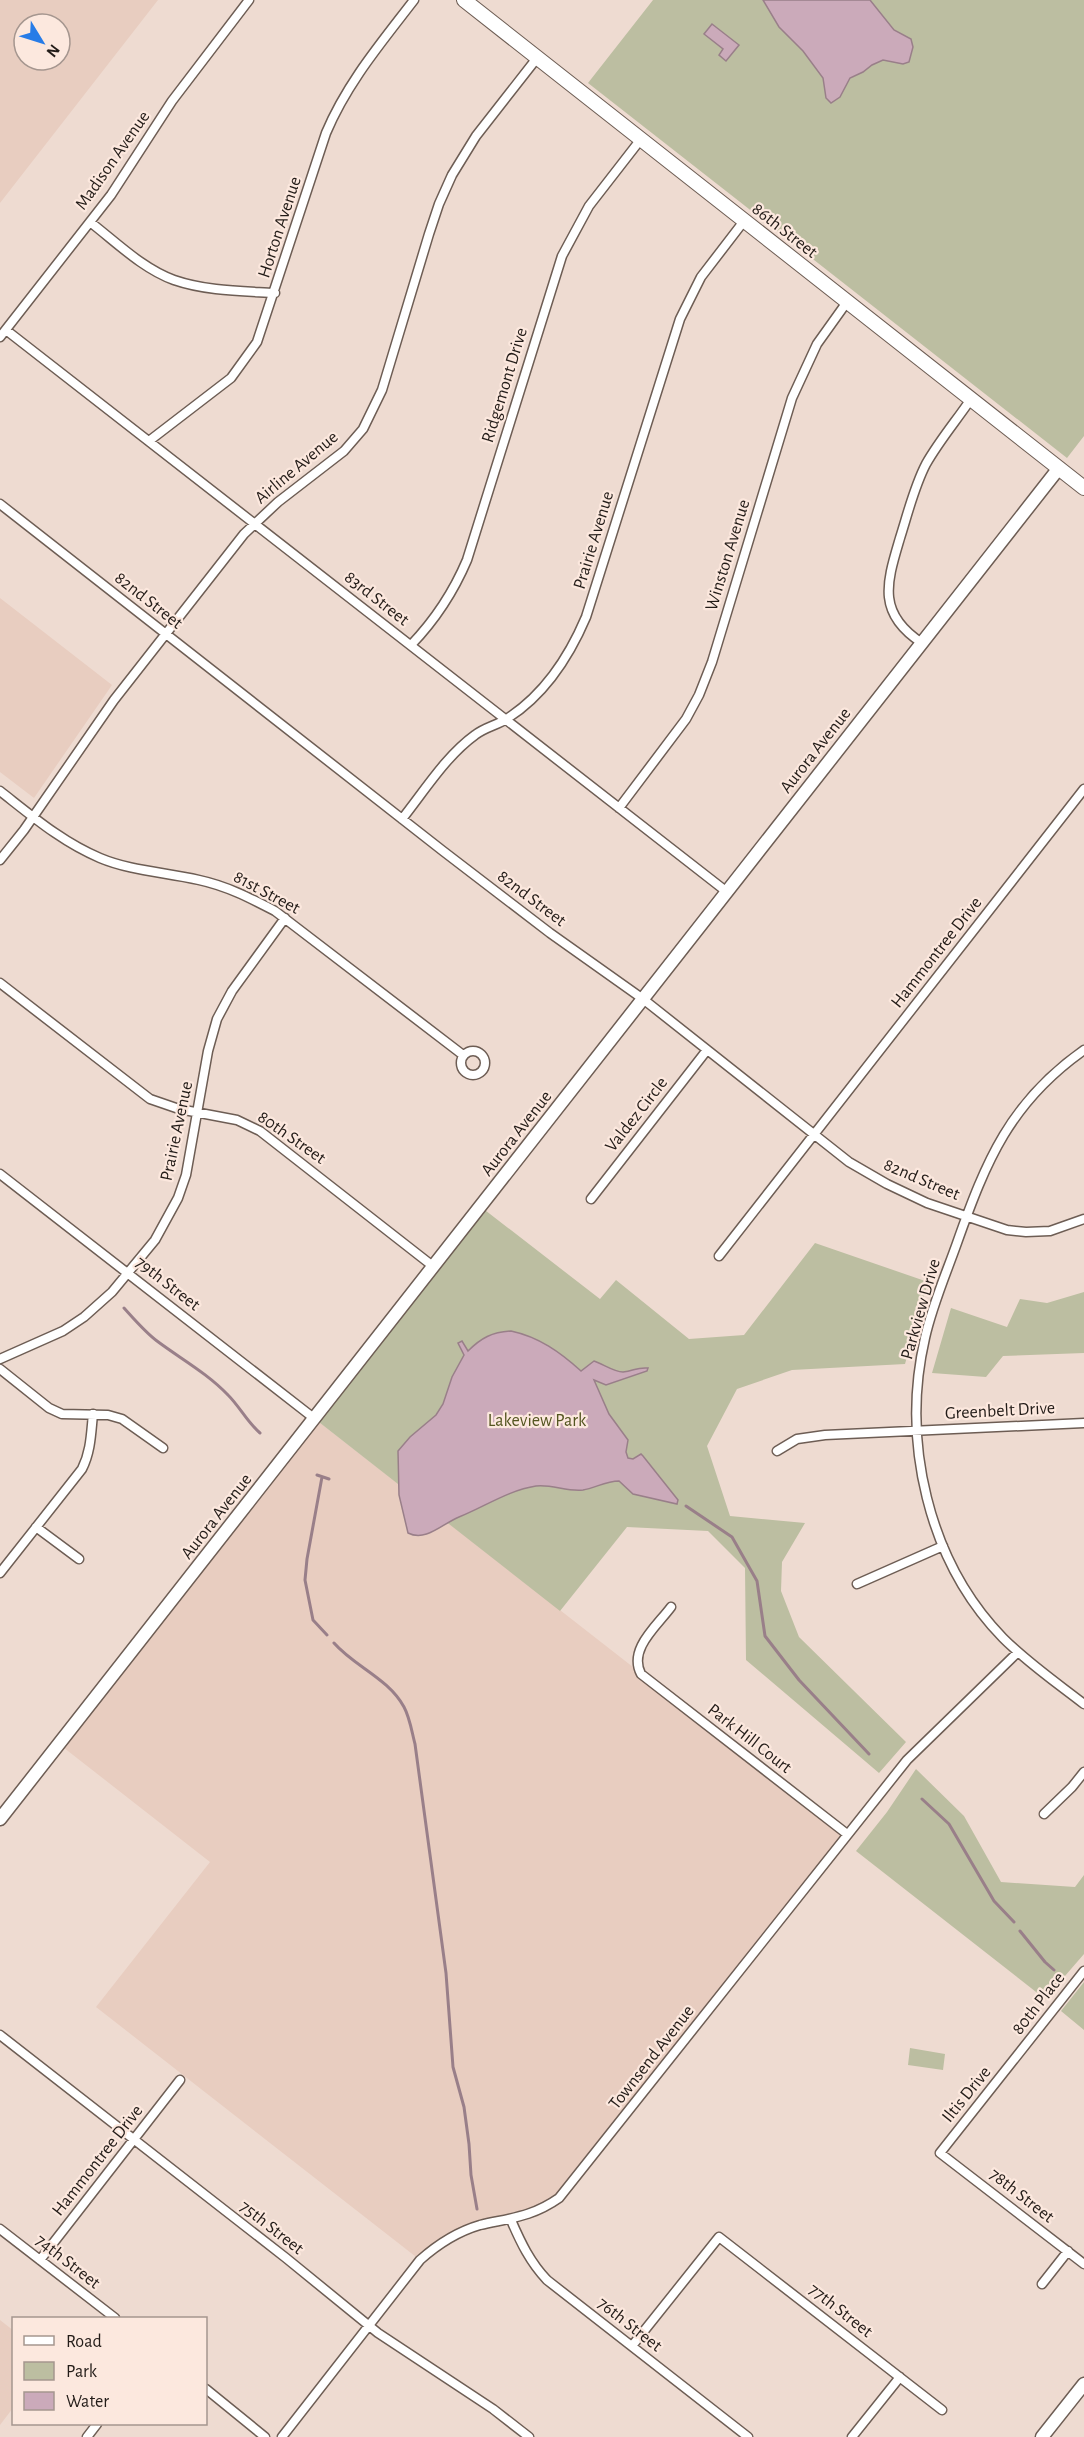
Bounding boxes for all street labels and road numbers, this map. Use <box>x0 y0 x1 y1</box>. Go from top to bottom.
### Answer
street label: Madison Avenue <box>72 108 153 213</box>
street label: Horton Avenue <box>255 174 305 280</box>
street label: 86th Street <box>748 200 821 262</box>
street label: Ridgemont Drive <box>479 326 531 445</box>
street label: Airline Avenue <box>252 428 342 508</box>
street label: Prairie Avenue <box>571 489 617 591</box>
street label: Winston Avenue <box>702 498 753 613</box>
street label: 83rd Street <box>341 568 412 630</box>
street label: 82nd Street <box>111 569 186 633</box>
street label: Aurora Avenue <box>777 705 855 797</box>
street label: 82nd Street <box>494 867 569 930</box>
street label: 81st Street <box>230 868 303 918</box>
street label: Hammontree Drive <box>888 894 985 1011</box>
street label: Valdez Circle <box>602 1074 671 1155</box>
street label: Prairie Avenue <box>158 1080 196 1183</box>
street label: Aurora Avenue <box>478 1088 556 1180</box>
street label: 80th Street <box>254 1108 329 1168</box>
street label: 82nd Street <box>881 1156 962 1204</box>
street label: 79th Street <box>132 1253 203 1315</box>
street label: Parkview Drive <box>898 1257 944 1362</box>
street label: Greenbelt Drive <box>945 1399 1056 1423</box>
street label: Aurora Avenue <box>178 1471 256 1563</box>
street label: Park Hill Court <box>704 1701 795 1777</box>
street label: 80th Place <box>1009 1969 1068 2038</box>
street label: Townsend Avenue <box>606 2002 698 2113</box>
street label: Iltis Drive <box>939 2063 995 2126</box>
street label: Hammontree Drive <box>49 2102 146 2219</box>
street label: 78th Street <box>986 2165 1057 2227</box>
street label: 75th Street <box>236 2197 307 2258</box>
street label: 74th Street <box>32 2231 103 2293</box>
street label: 77th Street <box>805 2280 876 2341</box>
street label: 76th Street <box>594 2294 665 2356</box>

